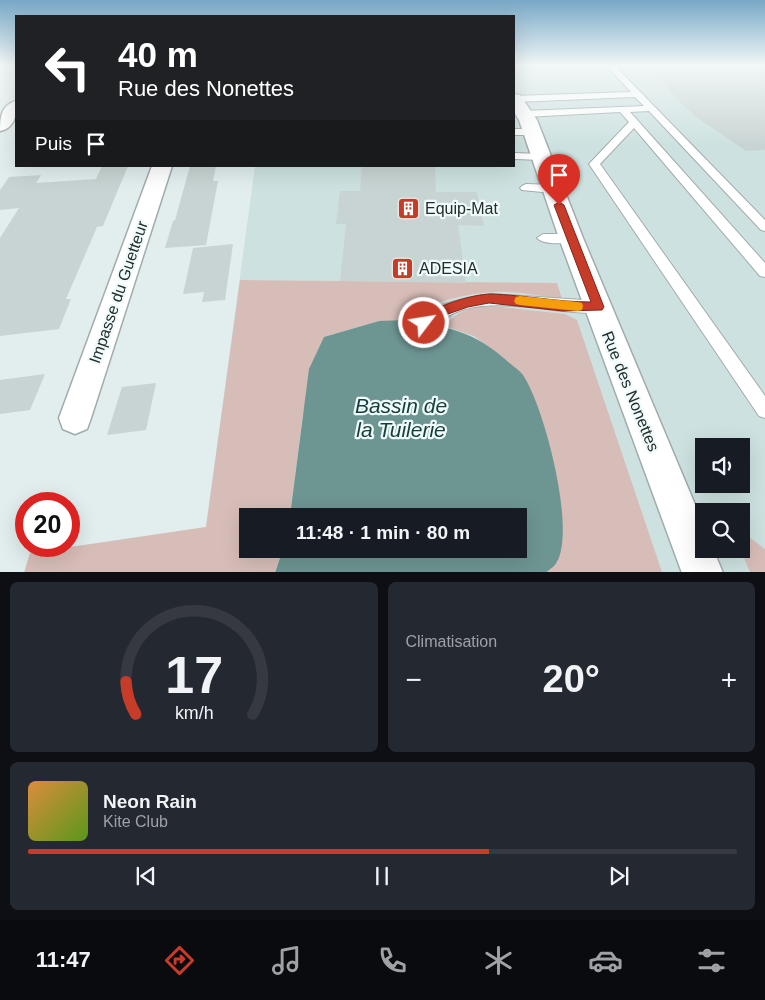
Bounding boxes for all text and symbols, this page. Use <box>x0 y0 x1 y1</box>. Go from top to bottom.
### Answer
icon: left <box>35 35 100 100</box>
text: 40 m <box>118 35 198 74</box>
text: Rue des Nonettes <box>118 76 294 101</box>
icon: arrive <box>82 130 110 158</box>
text: Puis <box>35 133 72 154</box>
pin <box>538 154 580 205</box>
icon: arrive <box>545 161 573 189</box>
building icon: Equip-Mat <box>397 196 421 220</box>
place label: Equip-Mat <box>425 200 498 217</box>
street label: Impasse du Guetteur <box>86 218 151 366</box>
building icon: ADESIA <box>391 256 415 280</box>
place label: ADESIA <box>419 260 478 277</box>
position arrow <box>397 296 449 348</box>
street label: Rue des Nonettes <box>599 329 662 454</box>
water label: Bassin de la Tuilerie <box>355 394 447 441</box>
map controls <box>695 438 750 558</box>
button: sound <box>695 438 750 493</box>
speed limit sign: 20 <box>15 492 80 557</box>
button: search <box>695 503 750 558</box>
text: 11:48 · 1 min · 80 m <box>296 522 470 543</box>
text: Climatisation <box>406 633 497 650</box>
text: 17 <box>165 646 223 704</box>
text: 20° <box>543 658 600 700</box>
text: − <box>406 664 422 695</box>
text: + <box>721 664 737 695</box>
text: km/h <box>174 703 213 723</box>
text: Neon Rain <box>103 791 197 812</box>
text: Kite Club <box>103 813 168 830</box>
icon: previous <box>132 862 160 890</box>
icon: pause <box>368 862 396 890</box>
icon: next <box>605 862 633 890</box>
icon: directions <box>162 943 197 978</box>
icon: music <box>269 943 304 978</box>
icon: phone <box>375 943 410 978</box>
icon: climate <box>481 943 516 978</box>
icon: car <box>588 943 623 978</box>
icon: filters <box>694 943 729 978</box>
text: 11:47 <box>36 947 91 972</box>

